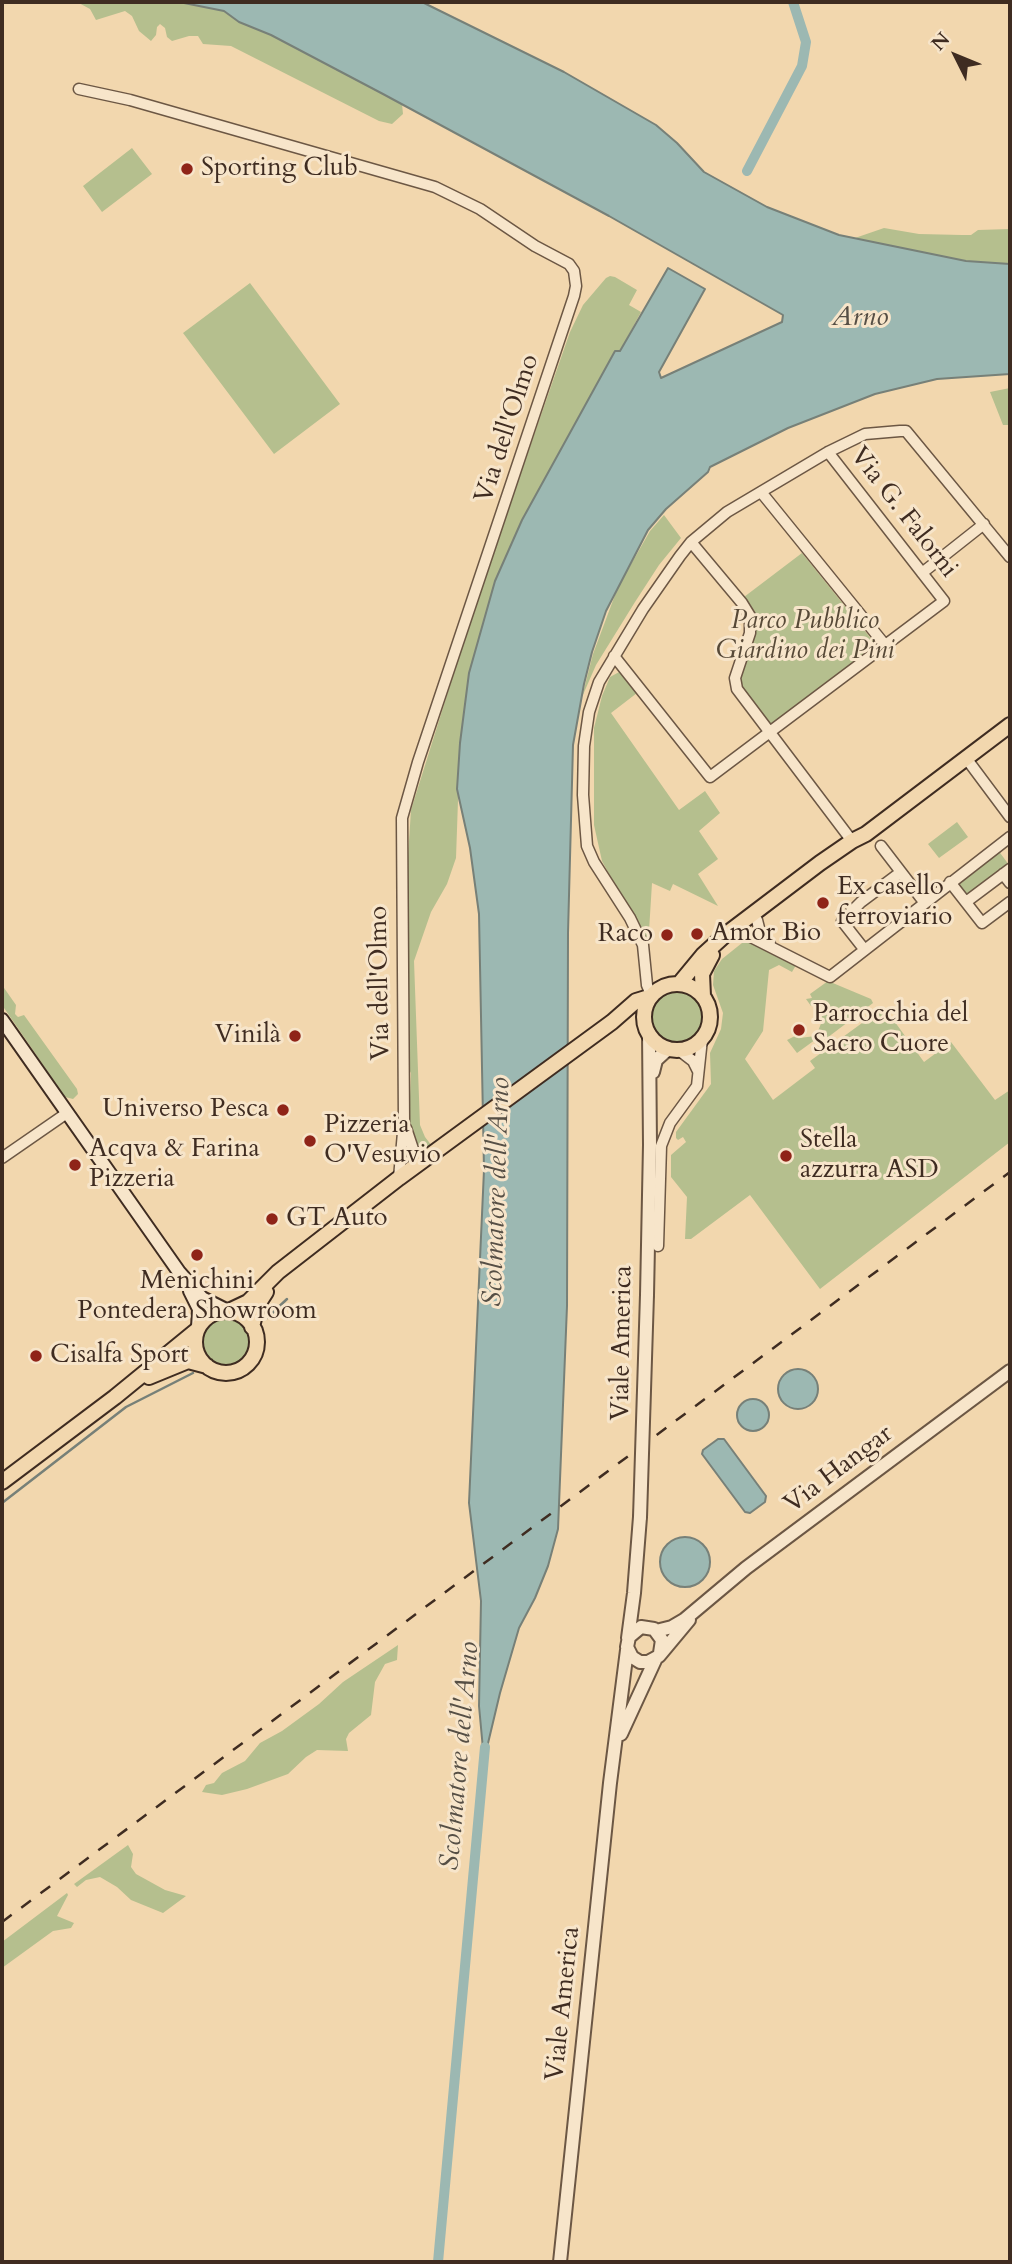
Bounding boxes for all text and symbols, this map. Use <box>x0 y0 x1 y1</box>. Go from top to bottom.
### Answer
north arrow <box>921 21 991 91</box>
text: N <box>926 27 956 57</box>
place label: Sporting Club <box>201 153 358 185</box>
marker: Sporting Club <box>179 161 195 177</box>
water label: Arno <box>831 302 889 336</box>
street label: Via dell'Olmo <box>469 351 547 507</box>
street label: Via G. Falorni <box>842 442 964 584</box>
park label: Parco Pubblico Giardino dei Pini <box>716 606 894 668</box>
place label: Ex casello ferroviario <box>837 872 952 934</box>
marker: Ex casello ferroviario <box>815 895 831 911</box>
street label: Via dell'Olmo <box>364 905 398 1061</box>
place label: Amor Bio <box>711 918 821 950</box>
place label: Raco <box>598 919 653 951</box>
marker: Amor Bio <box>689 926 705 942</box>
marker: Raco <box>659 927 675 943</box>
place label: Parrocchia del Sacro Cuore <box>813 999 968 1060</box>
place label: Vinilà <box>215 1020 281 1052</box>
marker: Parrocchia del Sacro Cuore <box>791 1022 807 1038</box>
marker: Vinilà <box>287 1028 303 1044</box>
water label: Scolmatore dell'Arno <box>477 1077 519 1307</box>
place label: Universo Pesca <box>103 1094 269 1126</box>
marker: Universo Pesca <box>275 1102 291 1118</box>
place label: Pizzeria O'Vesuvio <box>324 1110 441 1172</box>
place label: Stella azzurra ASD <box>800 1125 939 1186</box>
marker: Pizzeria O'Vesuvio <box>302 1133 318 1149</box>
place label: Acqva & Farina Pizzeria <box>89 1134 260 1196</box>
marker: Stella azzurra ASD <box>778 1148 794 1164</box>
marker: Acqva & Farina Pizzeria <box>67 1157 83 1173</box>
place label: GT Auto <box>286 1203 388 1235</box>
marker: GT Auto <box>264 1211 280 1227</box>
marker: Menichini Pontedera Showroom <box>189 1247 205 1263</box>
street label: Viale America <box>606 1265 640 1421</box>
place label: Menichini Pontedera Showroom <box>77 1266 317 1328</box>
place label: Cisalfa Sport <box>50 1340 188 1372</box>
marker: Cisalfa Sport <box>28 1348 44 1364</box>
street label: Via Hangar <box>779 1419 899 1521</box>
water label: Scolmatore dell'Arno <box>434 1640 488 1872</box>
street label: Viale America <box>540 1925 588 2083</box>

